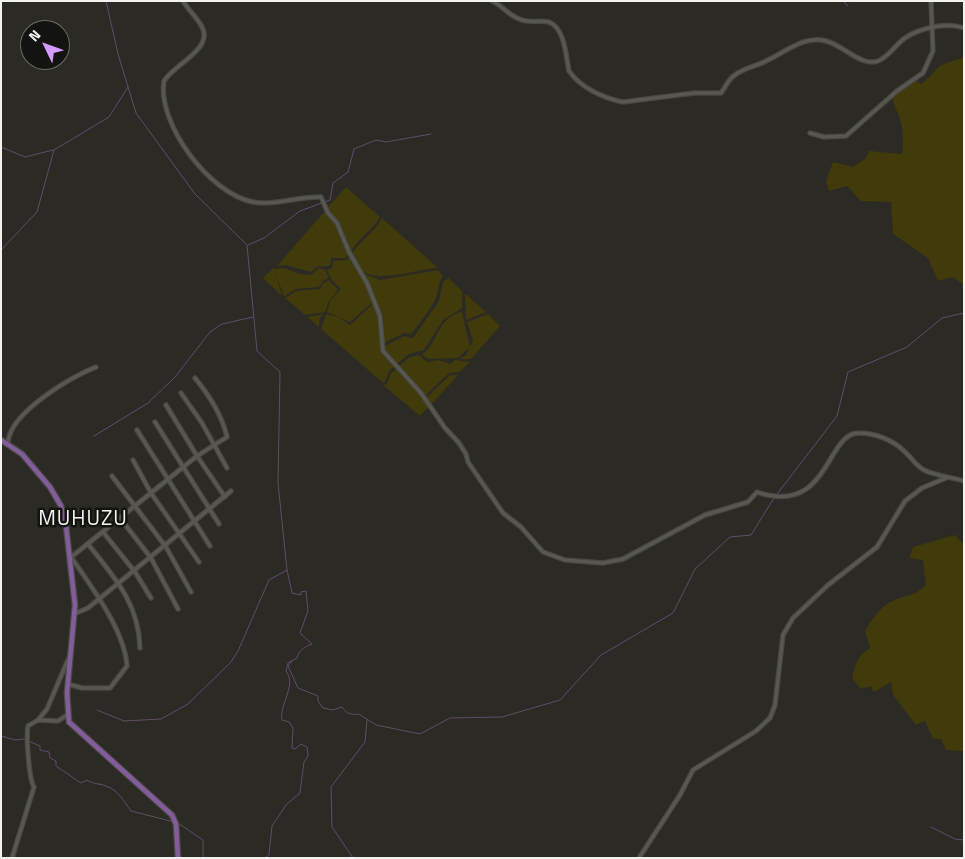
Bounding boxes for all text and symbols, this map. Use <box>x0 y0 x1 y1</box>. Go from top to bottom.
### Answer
north arrow <box>20 20 70 70</box>
text: N <box>23 25 45 46</box>
district label: MUHUZU <box>37 507 129 533</box>

